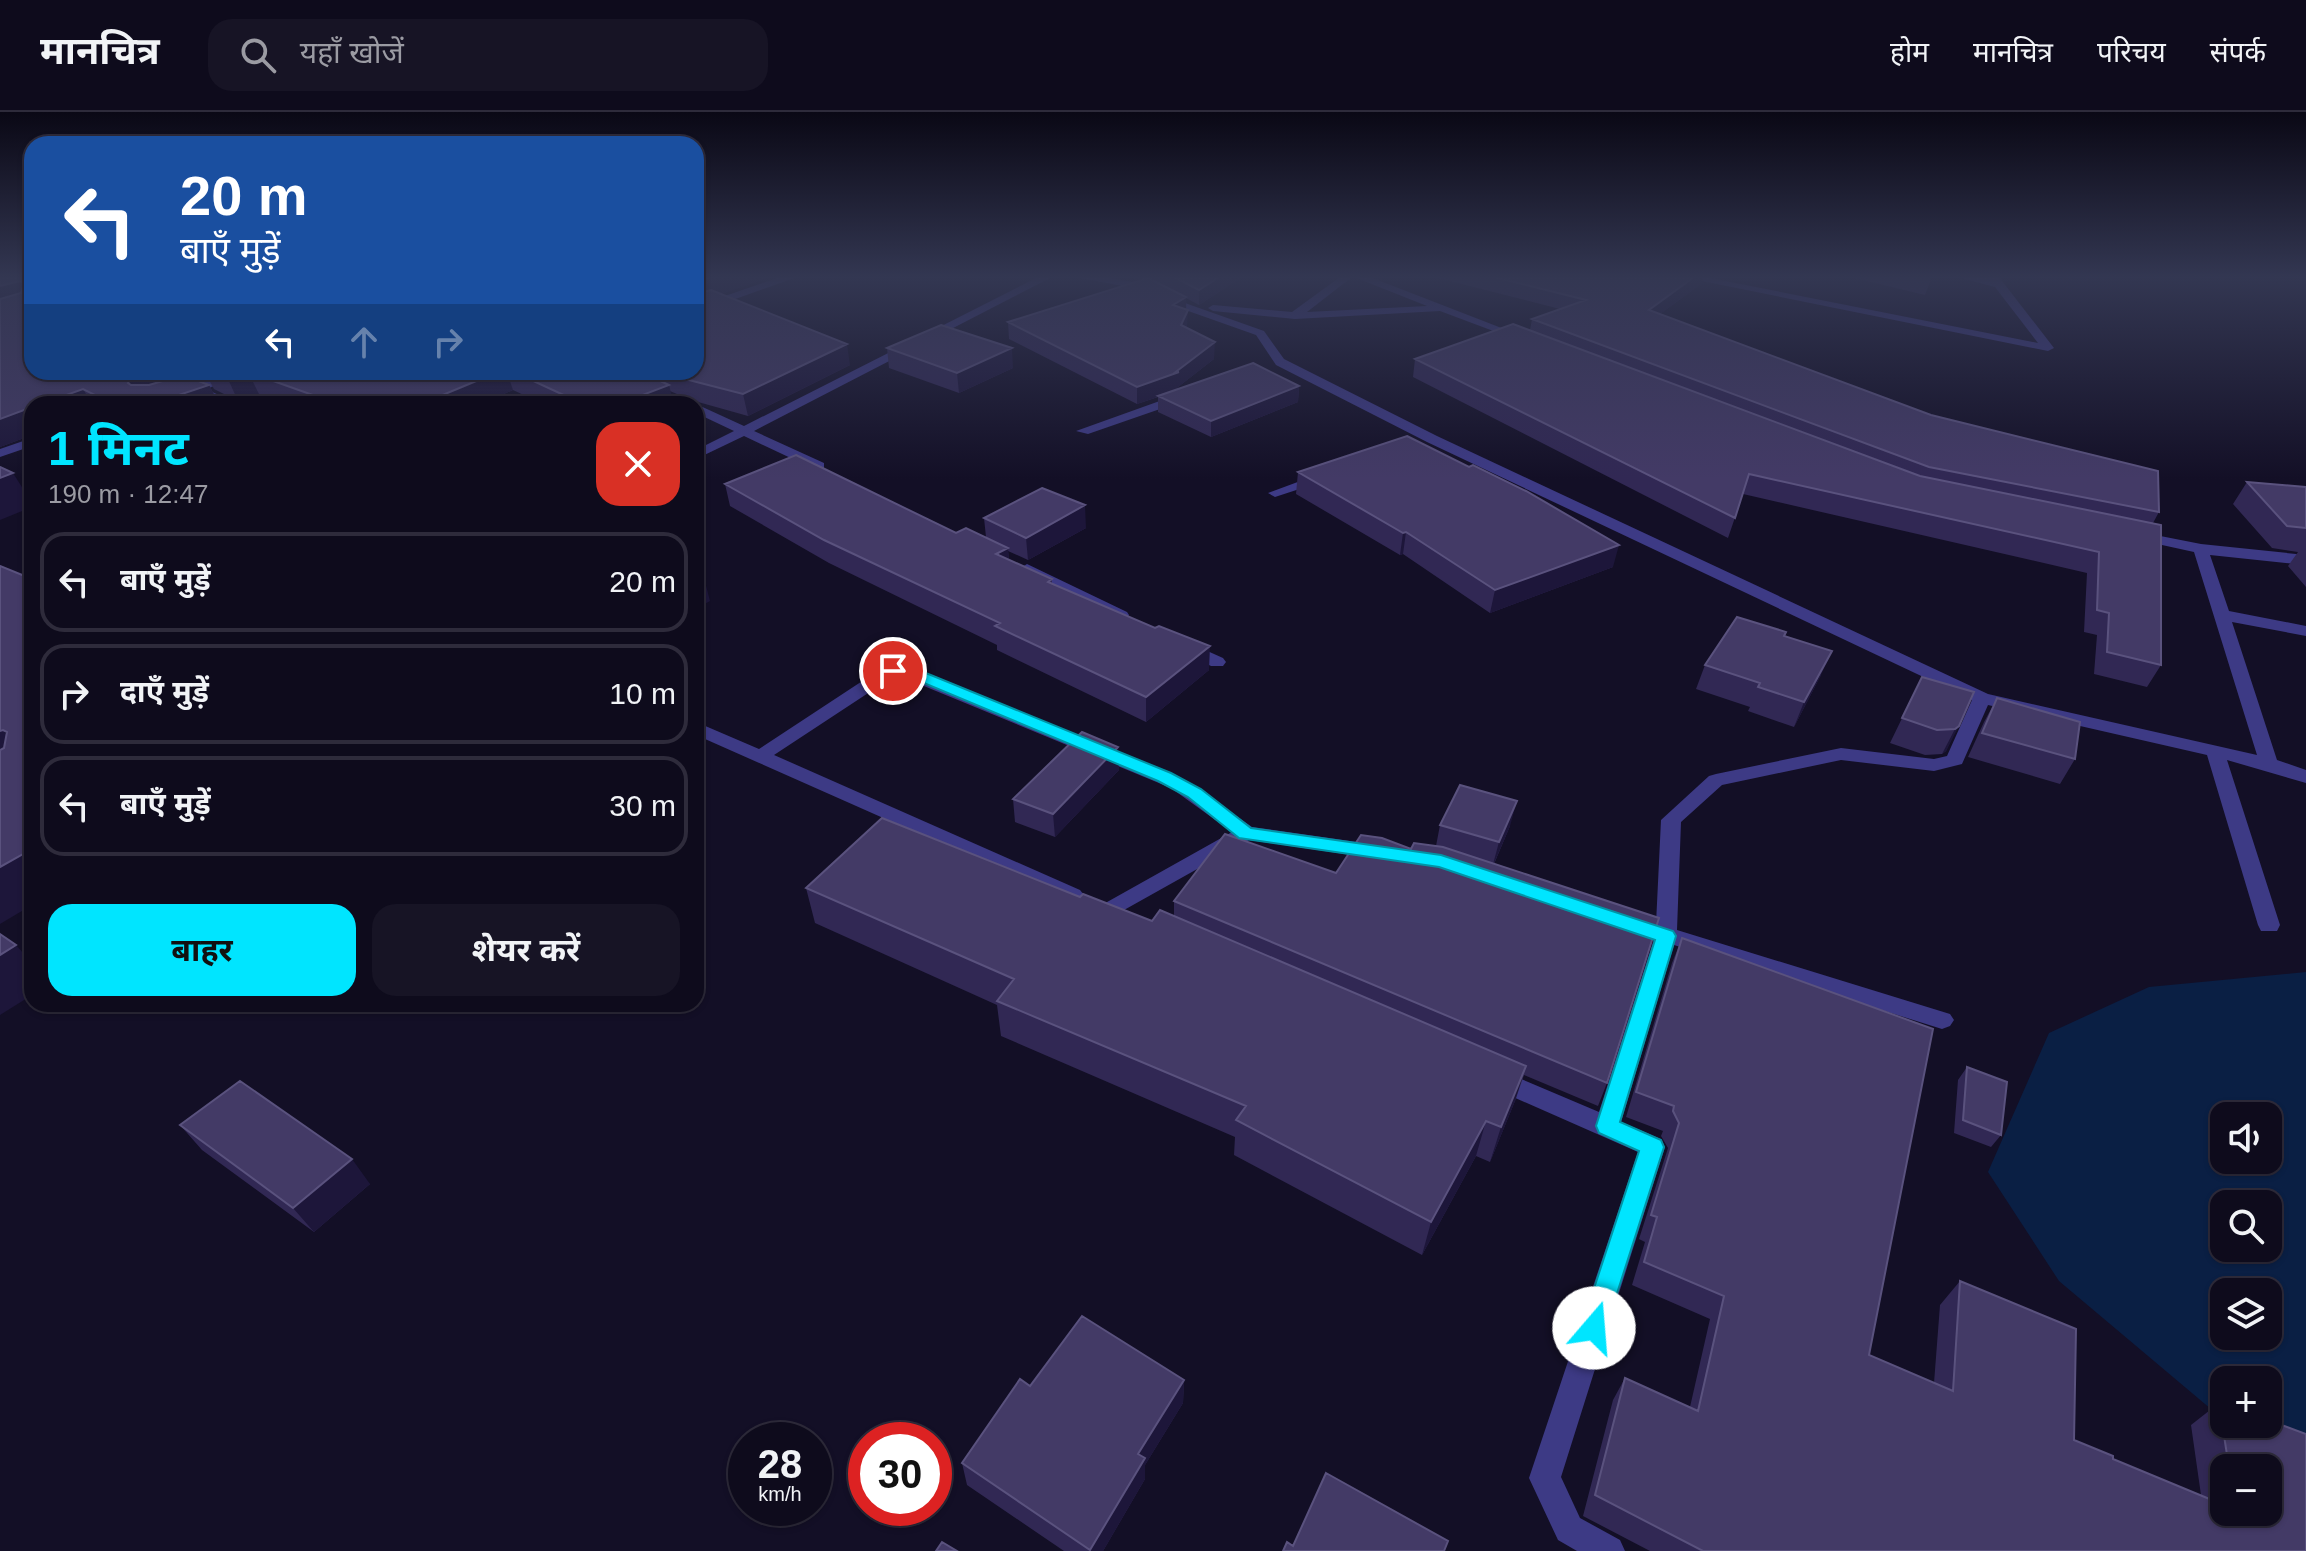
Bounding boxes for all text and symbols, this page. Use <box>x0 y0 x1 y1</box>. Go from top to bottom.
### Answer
search box <box>208 19 768 91</box>
text: मानचित्र <box>40 30 160 72</box>
icon: search <box>236 33 280 77</box>
text: यहाँ खोजें <box>300 36 404 69</box>
text: होम <box>1890 37 1929 68</box>
text: मानचित्र <box>1973 37 2053 68</box>
text: परिचय <box>2097 37 2166 68</box>
text: संपर्क <box>2210 37 2266 68</box>
text: 20 m <box>180 164 308 227</box>
icon: left <box>48 168 152 272</box>
text: बाएँ मुड़ें <box>180 230 281 271</box>
icon: left <box>258 320 302 364</box>
icon: ahead <box>342 320 386 364</box>
icon: right <box>426 320 470 364</box>
text: 1 मिनट <box>48 422 189 475</box>
button: close <box>596 422 680 506</box>
text: 190 m · 12:47 <box>48 479 208 509</box>
icon: left <box>52 560 96 604</box>
text: बाएँ मुड़ें <box>120 563 211 596</box>
text: 20 m <box>609 565 676 598</box>
pin <box>859 637 927 705</box>
icon: arrive <box>871 649 915 693</box>
icon: right <box>52 672 96 716</box>
text: दाएँ मुड़ें <box>120 675 209 708</box>
text: 10 m <box>609 677 676 710</box>
icon: left <box>52 784 96 828</box>
text: बाएँ मुड़ें <box>120 787 211 820</box>
text: 30 m <box>609 789 676 822</box>
button: बाहर <box>48 904 356 996</box>
button: शेयर करें <box>372 904 680 996</box>
map controls <box>2210 1102 2282 1526</box>
button: sound <box>2210 1102 2282 1174</box>
button: search <box>2210 1190 2282 1262</box>
button: layers <box>2210 1278 2282 1350</box>
position arrow <box>1552 1286 1636 1370</box>
button: + <box>2210 1366 2282 1438</box>
speed limit sign: 30 <box>848 1422 952 1526</box>
text: 28 <box>758 1442 802 1486</box>
button: − <box>2210 1454 2282 1526</box>
text: km/h <box>758 1483 802 1505</box>

